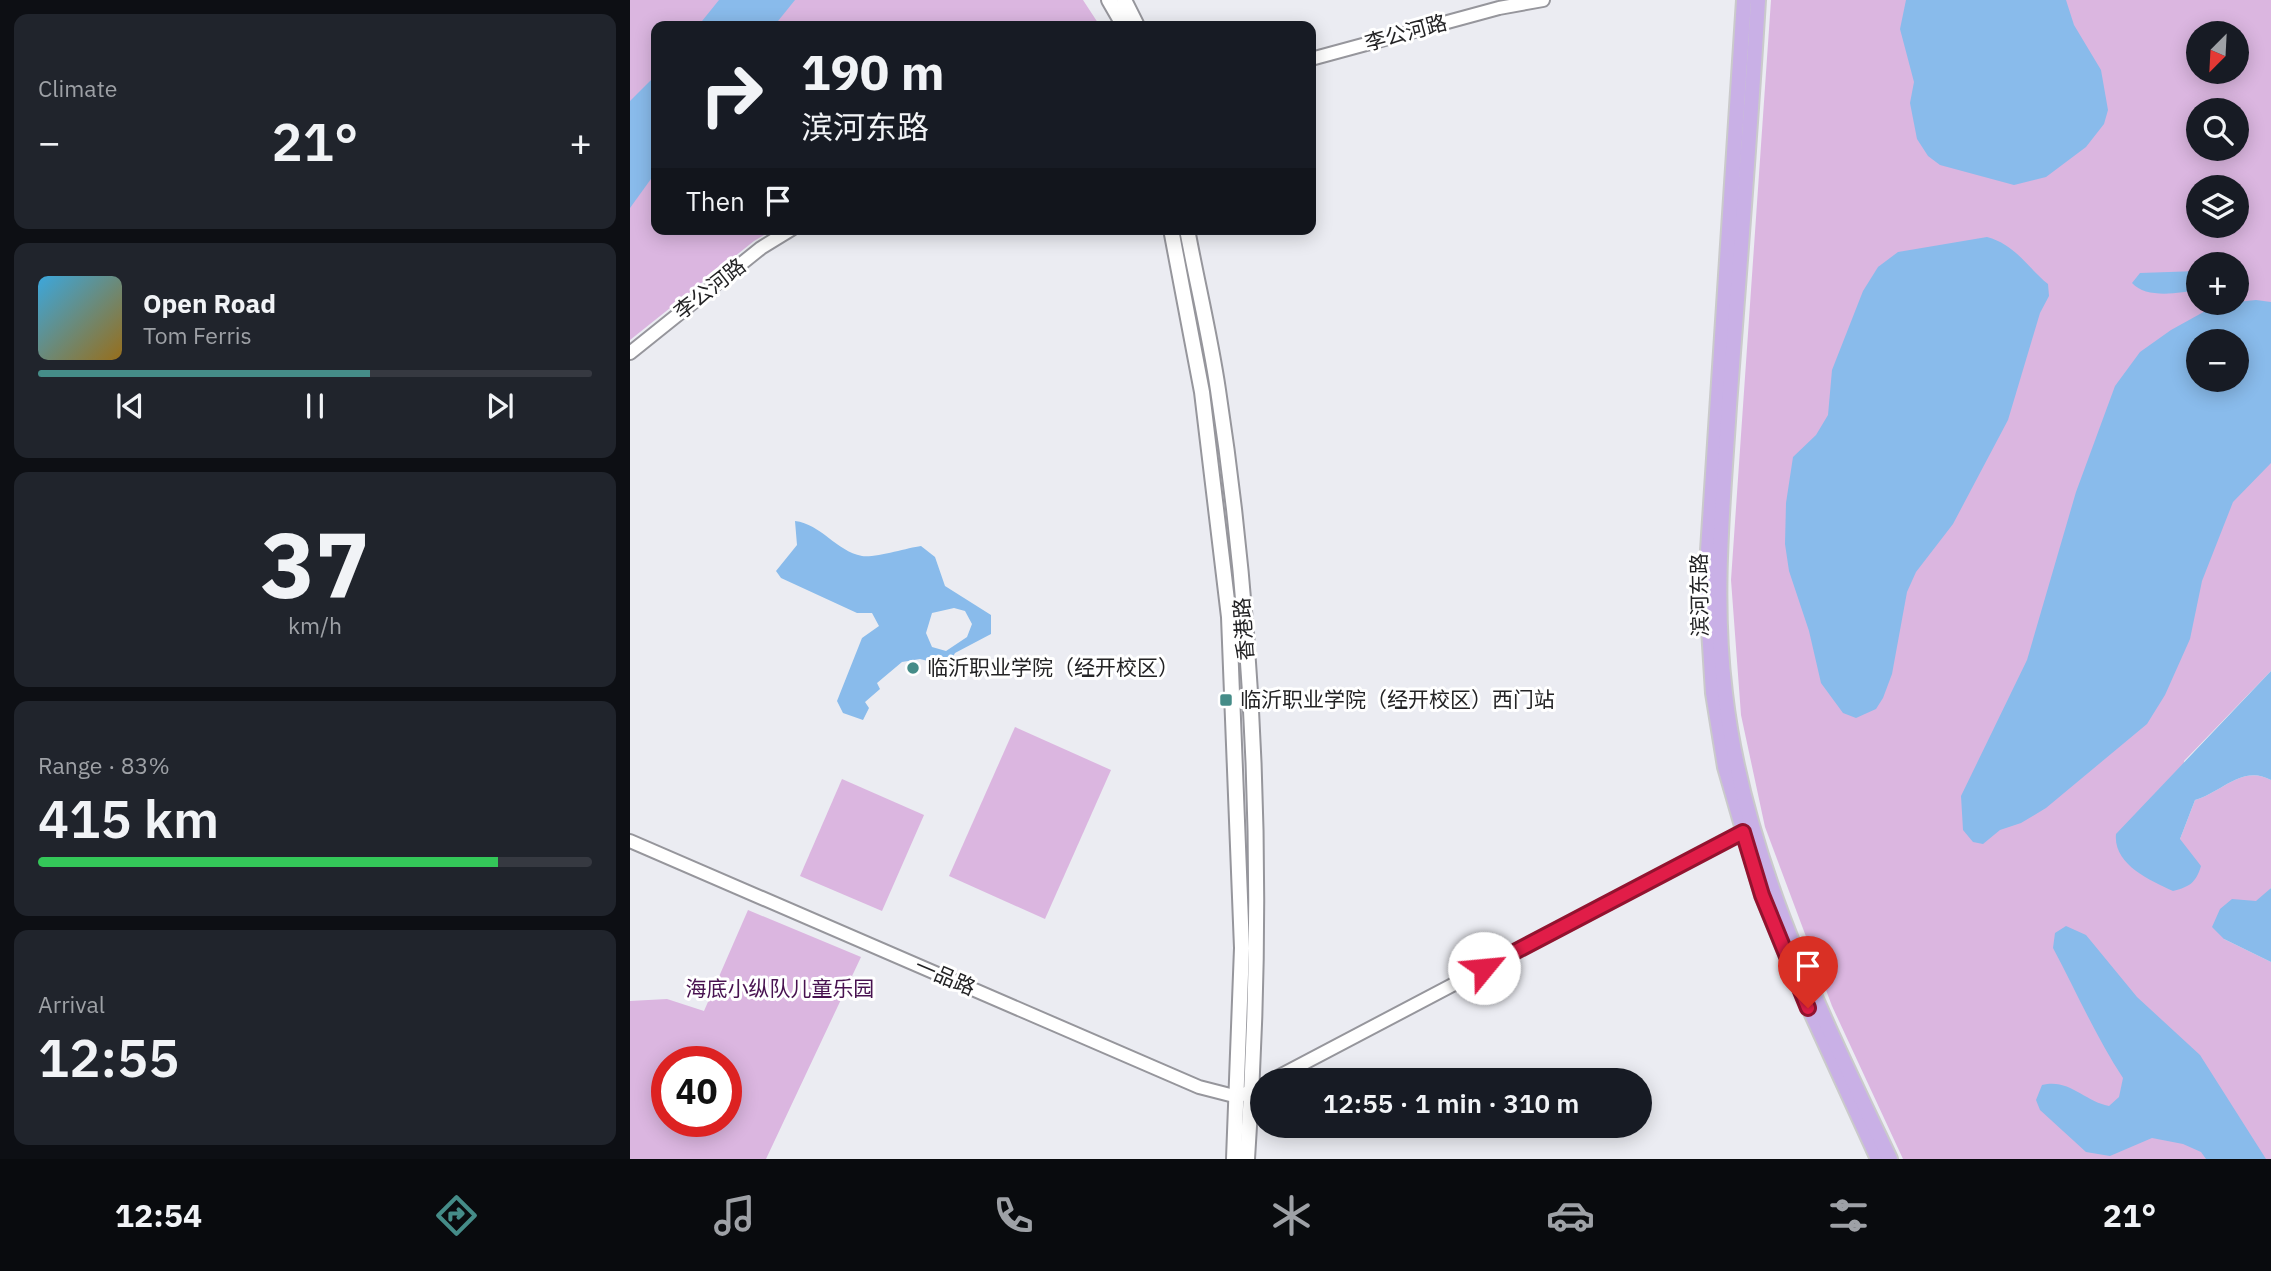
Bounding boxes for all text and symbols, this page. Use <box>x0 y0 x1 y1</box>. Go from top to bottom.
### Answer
street label: 李公河路 <box>1362 8 1450 56</box>
north arrow <box>2186 21 2249 84</box>
map controls <box>2186 21 2249 392</box>
text: 190 m <box>801 40 945 103</box>
icon: right <box>686 49 777 140</box>
text: Climate <box>38 73 117 103</box>
button: search <box>2186 98 2249 161</box>
text: 滨河东路 <box>801 106 929 148</box>
text: 21° <box>272 108 358 175</box>
text: − <box>38 117 61 166</box>
text: + <box>569 117 592 166</box>
button: layers <box>2186 175 2249 238</box>
icon: arrive <box>759 182 797 220</box>
text: Then <box>686 184 745 218</box>
street label: 李公河路 <box>668 251 751 325</box>
button: + <box>2186 252 2249 315</box>
text: Open Road <box>143 286 276 320</box>
text: Tom Ferris <box>143 320 252 350</box>
button: − <box>2186 329 2249 392</box>
icon: previous <box>111 387 149 425</box>
icon: pause <box>296 387 334 425</box>
icon: next <box>481 387 519 425</box>
text: 37 <box>260 505 370 623</box>
street label: 滨河东路 <box>1684 553 1714 637</box>
street label: 香港路 <box>1227 597 1259 661</box>
text: km/h <box>288 610 342 640</box>
place label: 临沂职业学院（经开校区） <box>927 653 1179 681</box>
marker: 临沂职业学院（经开校区） <box>905 660 921 676</box>
place label: 临沂职业学院（经开校区）西门站 <box>1240 685 1555 713</box>
marker: 临沂职业学院（经开校区）西门站 <box>1218 692 1234 708</box>
text: Range · 83% <box>38 750 170 780</box>
text: 415 km <box>38 785 219 852</box>
position arrow <box>1447 931 1521 1005</box>
pin <box>1778 936 1838 1008</box>
icon: arrive <box>1789 947 1827 985</box>
street label: 一品路 <box>911 951 980 1001</box>
park label: 海底小纵队儿童乐园 <box>686 974 875 1002</box>
text: Arrival <box>38 989 105 1019</box>
text: 12:55 <box>38 1024 179 1091</box>
speed limit sign: 40 <box>651 1046 742 1137</box>
text: 12:55 · 1 min · 310 m <box>1323 1086 1579 1120</box>
icon: directions <box>432 1191 481 1240</box>
icon: music <box>710 1191 759 1240</box>
icon: phone <box>989 1191 1038 1240</box>
icon: climate <box>1267 1191 1316 1240</box>
icon: car <box>1546 1191 1595 1240</box>
icon: filters <box>1824 1191 1873 1240</box>
text: 12:54 <box>115 1194 202 1236</box>
text: 21° <box>2103 1194 2156 1236</box>

